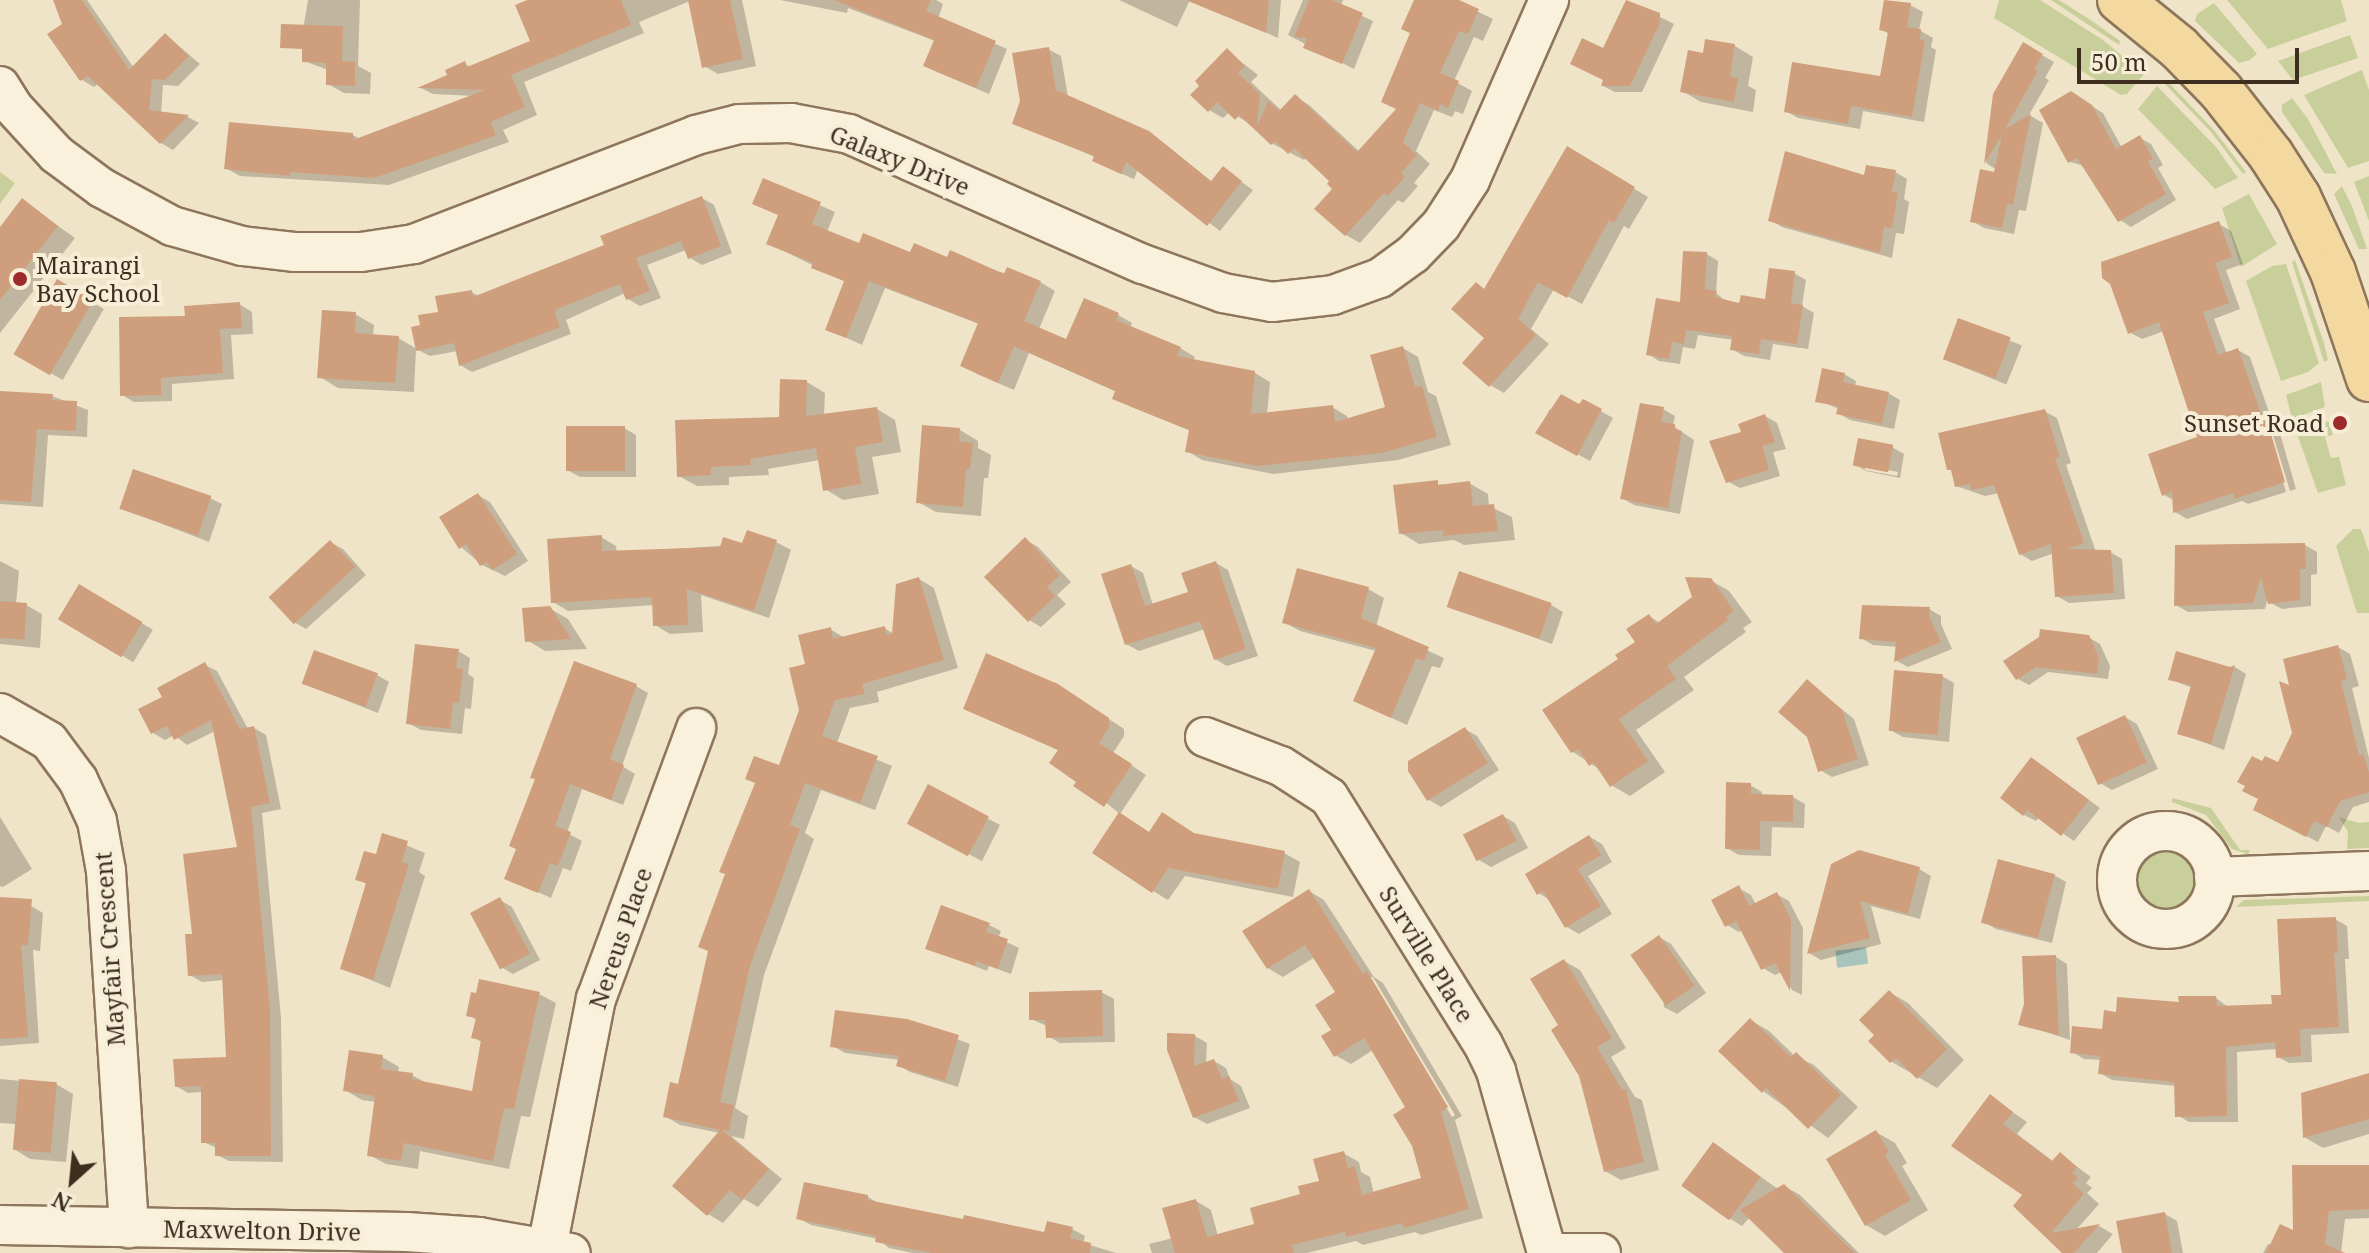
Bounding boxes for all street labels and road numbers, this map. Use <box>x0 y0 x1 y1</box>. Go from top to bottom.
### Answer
street label: Galaxy Drive <box>826 119 974 201</box>
street label: Mayfair Crescent <box>88 851 130 1047</box>
street label: Nereus Place <box>582 863 658 1013</box>
street label: Surville Place <box>1374 881 1480 1027</box>
street label: Maxwelton Drive <box>163 1214 361 1246</box>

